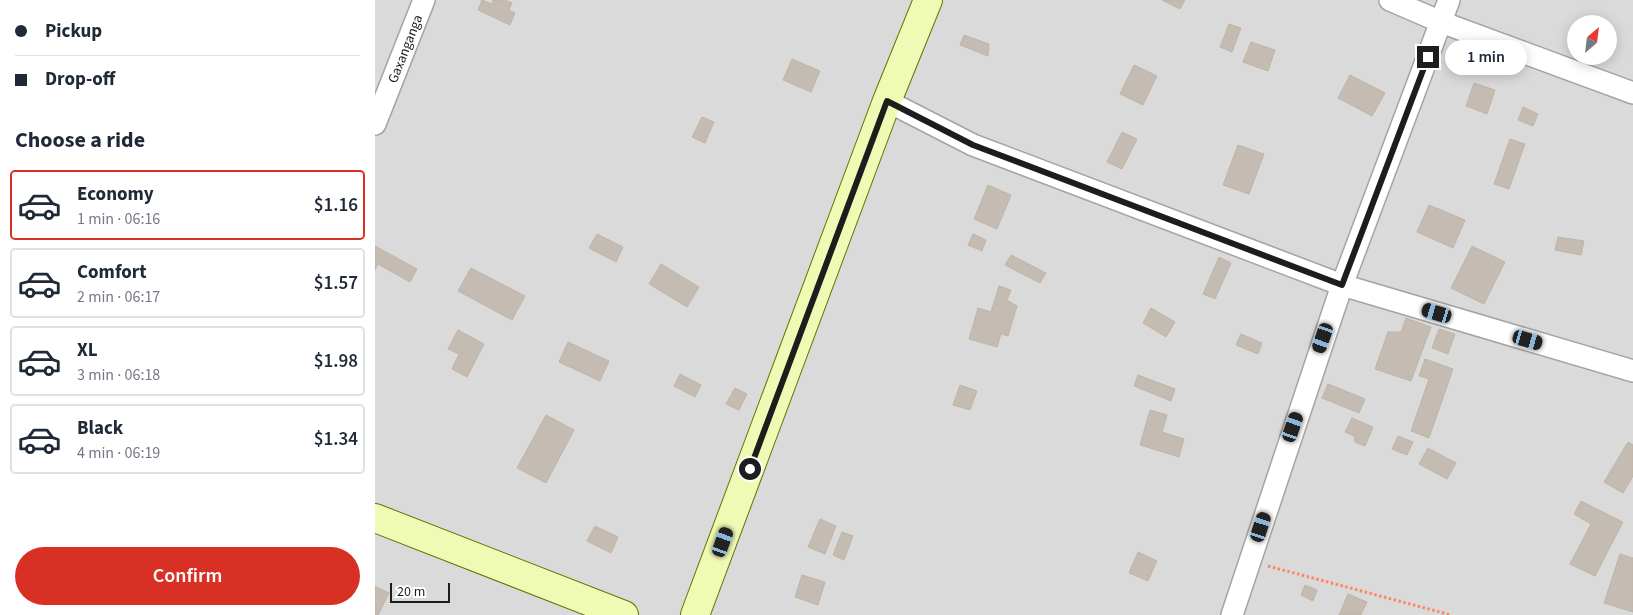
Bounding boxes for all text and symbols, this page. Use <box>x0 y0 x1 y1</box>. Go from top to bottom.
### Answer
street label: Gaxanganga <box>383 12 428 86</box>
north arrow <box>1567 15 1617 65</box>
map controls <box>1567 15 1617 65</box>
text: Pickup <box>45 18 102 45</box>
callout: 1 min <box>1445 40 1528 74</box>
route end <box>1417 46 1439 68</box>
text: 1 min <box>1467 46 1505 68</box>
text: Drop-off <box>45 66 115 93</box>
text: Choose a ride <box>15 124 145 156</box>
text: Economy <box>77 181 154 208</box>
icon: car <box>17 183 62 228</box>
text: $1.16 <box>314 192 358 219</box>
text: 1 min · 06:16 <box>77 208 160 230</box>
text: Comfort <box>77 259 147 286</box>
icon: car <box>17 261 62 306</box>
text: $1.57 <box>314 270 358 297</box>
text: 2 min · 06:17 <box>77 286 160 308</box>
car <box>1420 301 1453 325</box>
car <box>1311 321 1334 355</box>
car <box>1511 329 1544 351</box>
text: XL <box>77 337 98 364</box>
icon: car <box>17 339 62 384</box>
text: $1.98 <box>314 348 358 375</box>
text: 3 min · 06:18 <box>77 364 160 386</box>
car <box>1281 410 1304 444</box>
text: Black <box>77 415 123 442</box>
icon: car <box>17 417 62 462</box>
text: $1.34 <box>314 426 358 453</box>
text: 4 min · 06:19 <box>77 442 160 464</box>
route start <box>739 458 761 480</box>
car <box>1249 510 1272 544</box>
car <box>710 525 735 559</box>
button: Confirm <box>15 547 360 605</box>
scale bar <box>390 580 450 603</box>
text: 20 m <box>397 582 425 602</box>

